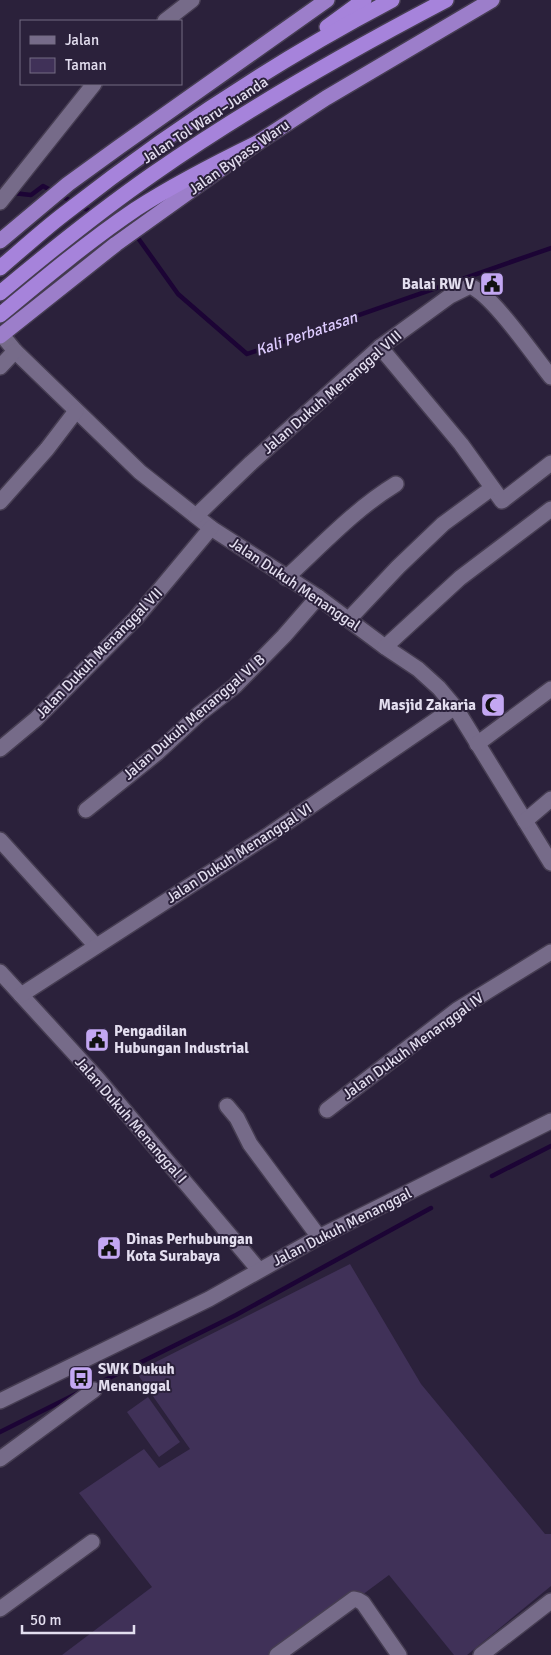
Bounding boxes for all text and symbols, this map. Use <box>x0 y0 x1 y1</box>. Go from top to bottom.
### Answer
legend <box>20 20 182 85</box>
text: Jalan <box>65 31 99 49</box>
text: Taman <box>65 56 107 74</box>
street label: Jalan Tol Waru–Juanda <box>139 73 271 167</box>
street label: Jalan Bypass Waru <box>185 116 293 198</box>
public building icon: Balai RW V <box>479 271 505 297</box>
place label: Balai RW V <box>402 275 474 293</box>
water label: Kali Perbatasan <box>253 307 361 361</box>
street label: Jalan Dukuh Menanggal VIII <box>259 327 405 457</box>
street label: Jalan Dukuh Menanggal <box>226 534 364 634</box>
street label: Jalan Dukuh Menanggal VII <box>32 584 166 722</box>
street label: Jalan Dukuh Menanggal VI B <box>119 650 269 784</box>
mosque icon: Masjid Zakaria <box>480 692 506 718</box>
place label: Masjid Zakaria <box>378 696 476 714</box>
street label: Jalan Dukuh Menanggal VI <box>163 799 315 907</box>
street label: Jalan Dukuh Menanggal IV <box>339 989 487 1103</box>
place label: Pengadilan Hubungan Industrial <box>114 1022 249 1057</box>
public building icon: Pengadilan Hubungan Industrial <box>84 1027 110 1053</box>
street label: Jalan Dukuh Menanggal I <box>71 1053 191 1187</box>
street label: Jalan Dukuh Menanggal <box>269 1184 415 1270</box>
place label: Dinas Perhubungan Kota Surabaya <box>126 1230 253 1265</box>
public building icon: Dinas Perhubungan Kota Surabaya <box>96 1235 122 1261</box>
place label: SWK Dukuh Menanggal <box>98 1360 175 1395</box>
bus stop icon: SWK Dukuh Menanggal <box>68 1365 94 1391</box>
scale bar <box>22 1602 135 1634</box>
text: 50 m <box>30 1611 61 1629</box>

